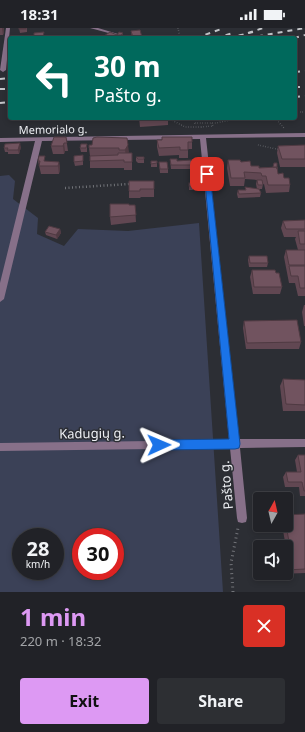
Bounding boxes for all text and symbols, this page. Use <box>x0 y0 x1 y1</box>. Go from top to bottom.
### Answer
text: 18:31 <box>20 4 59 24</box>
text: 30 m <box>94 47 161 85</box>
icon: left <box>28 52 80 104</box>
text: Pašto g. <box>94 83 162 107</box>
street label: Memorialo g. <box>18 121 88 137</box>
pin <box>190 157 224 191</box>
icon: arrive <box>196 163 218 185</box>
street label: Kadugių g. <box>59 423 125 443</box>
position arrow <box>138 424 180 466</box>
street label: Pašto g. <box>215 460 237 510</box>
north arrow <box>253 492 293 532</box>
map controls <box>253 492 293 580</box>
speed limit sign: 30 <box>72 528 124 580</box>
text: 28 <box>27 535 49 562</box>
button: sound <box>253 540 293 580</box>
text: km/h <box>26 557 50 571</box>
text: 1 min <box>20 600 86 633</box>
button: close <box>243 605 285 647</box>
text: 220 m · 18:32 <box>20 632 101 650</box>
button: Exit <box>20 678 149 724</box>
button: Share <box>157 678 285 724</box>

